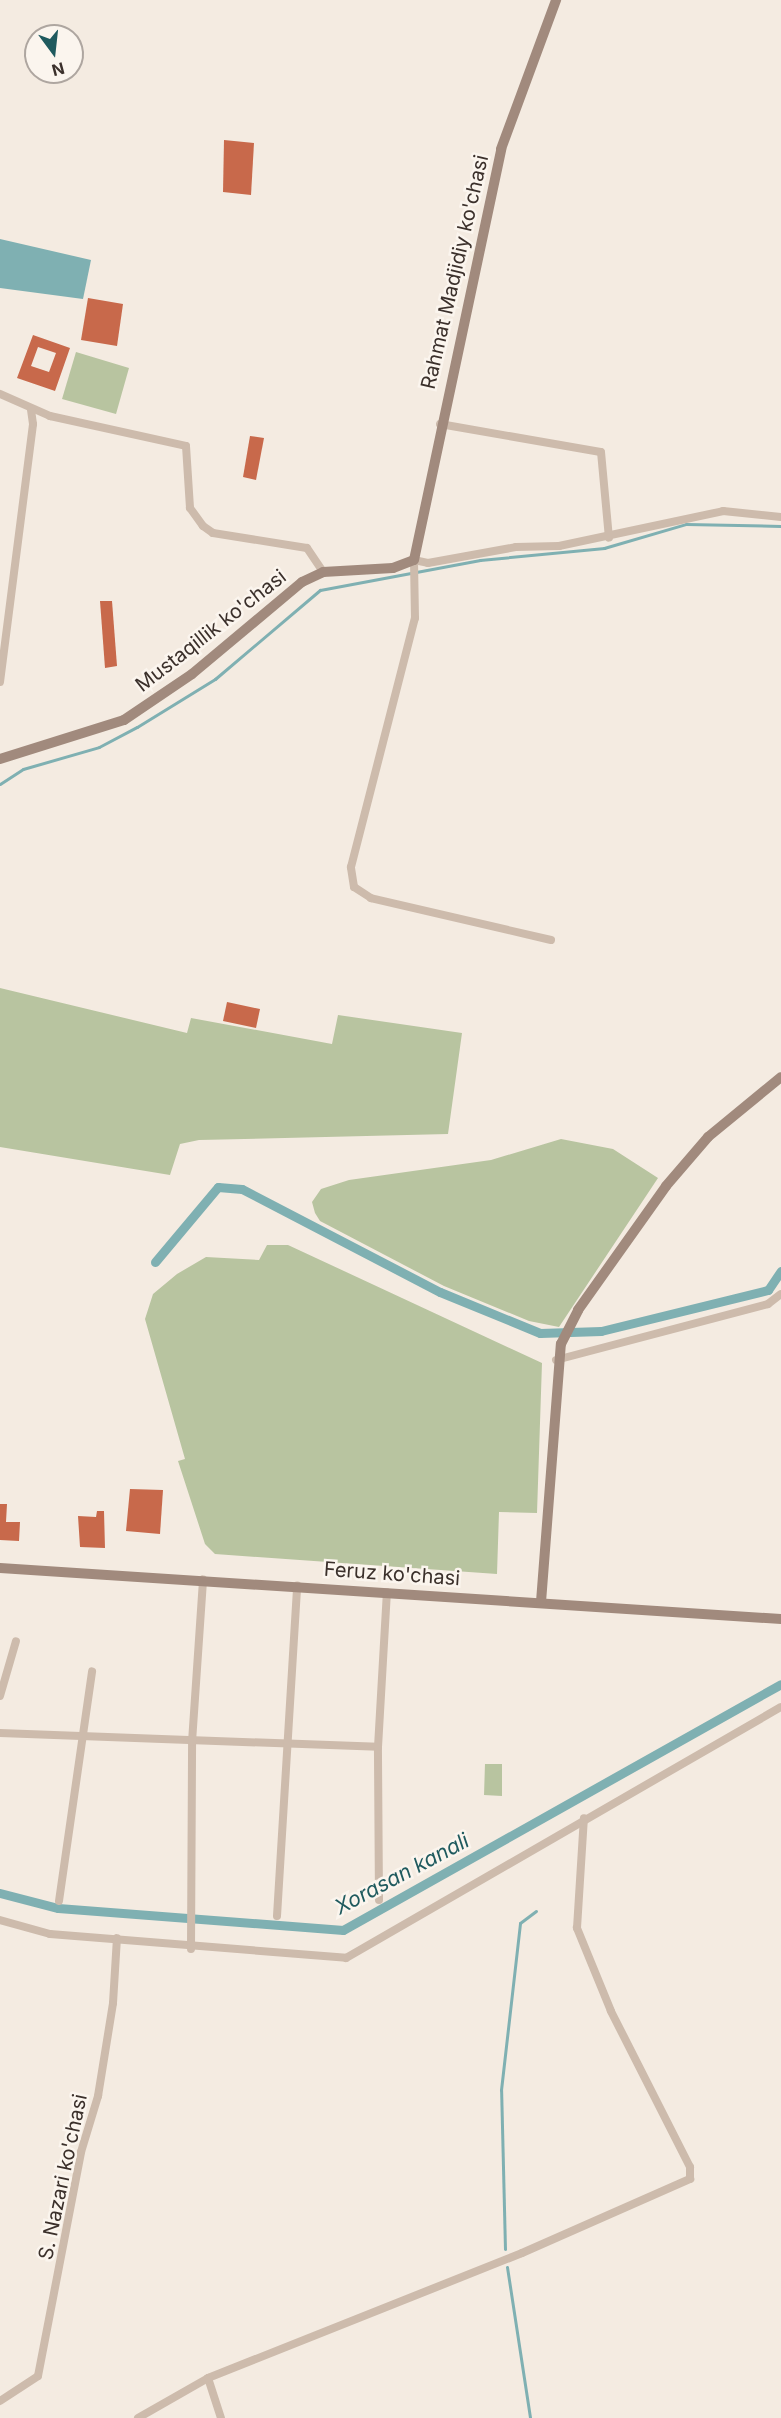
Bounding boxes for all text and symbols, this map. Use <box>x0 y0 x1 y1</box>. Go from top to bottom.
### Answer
north arrow <box>24 24 84 84</box>
text: N <box>50 58 67 81</box>
street label: Rahmat Madjidiy ko'chasi <box>416 152 494 392</box>
street label: Mustaqillik ko'chasi <box>131 565 291 697</box>
street label: Feruz ko'chasi <box>323 1557 461 1591</box>
water label: Xorasan kanali <box>331 1828 473 1920</box>
street label: S. Nazari ko'chasi <box>34 2092 92 2262</box>

